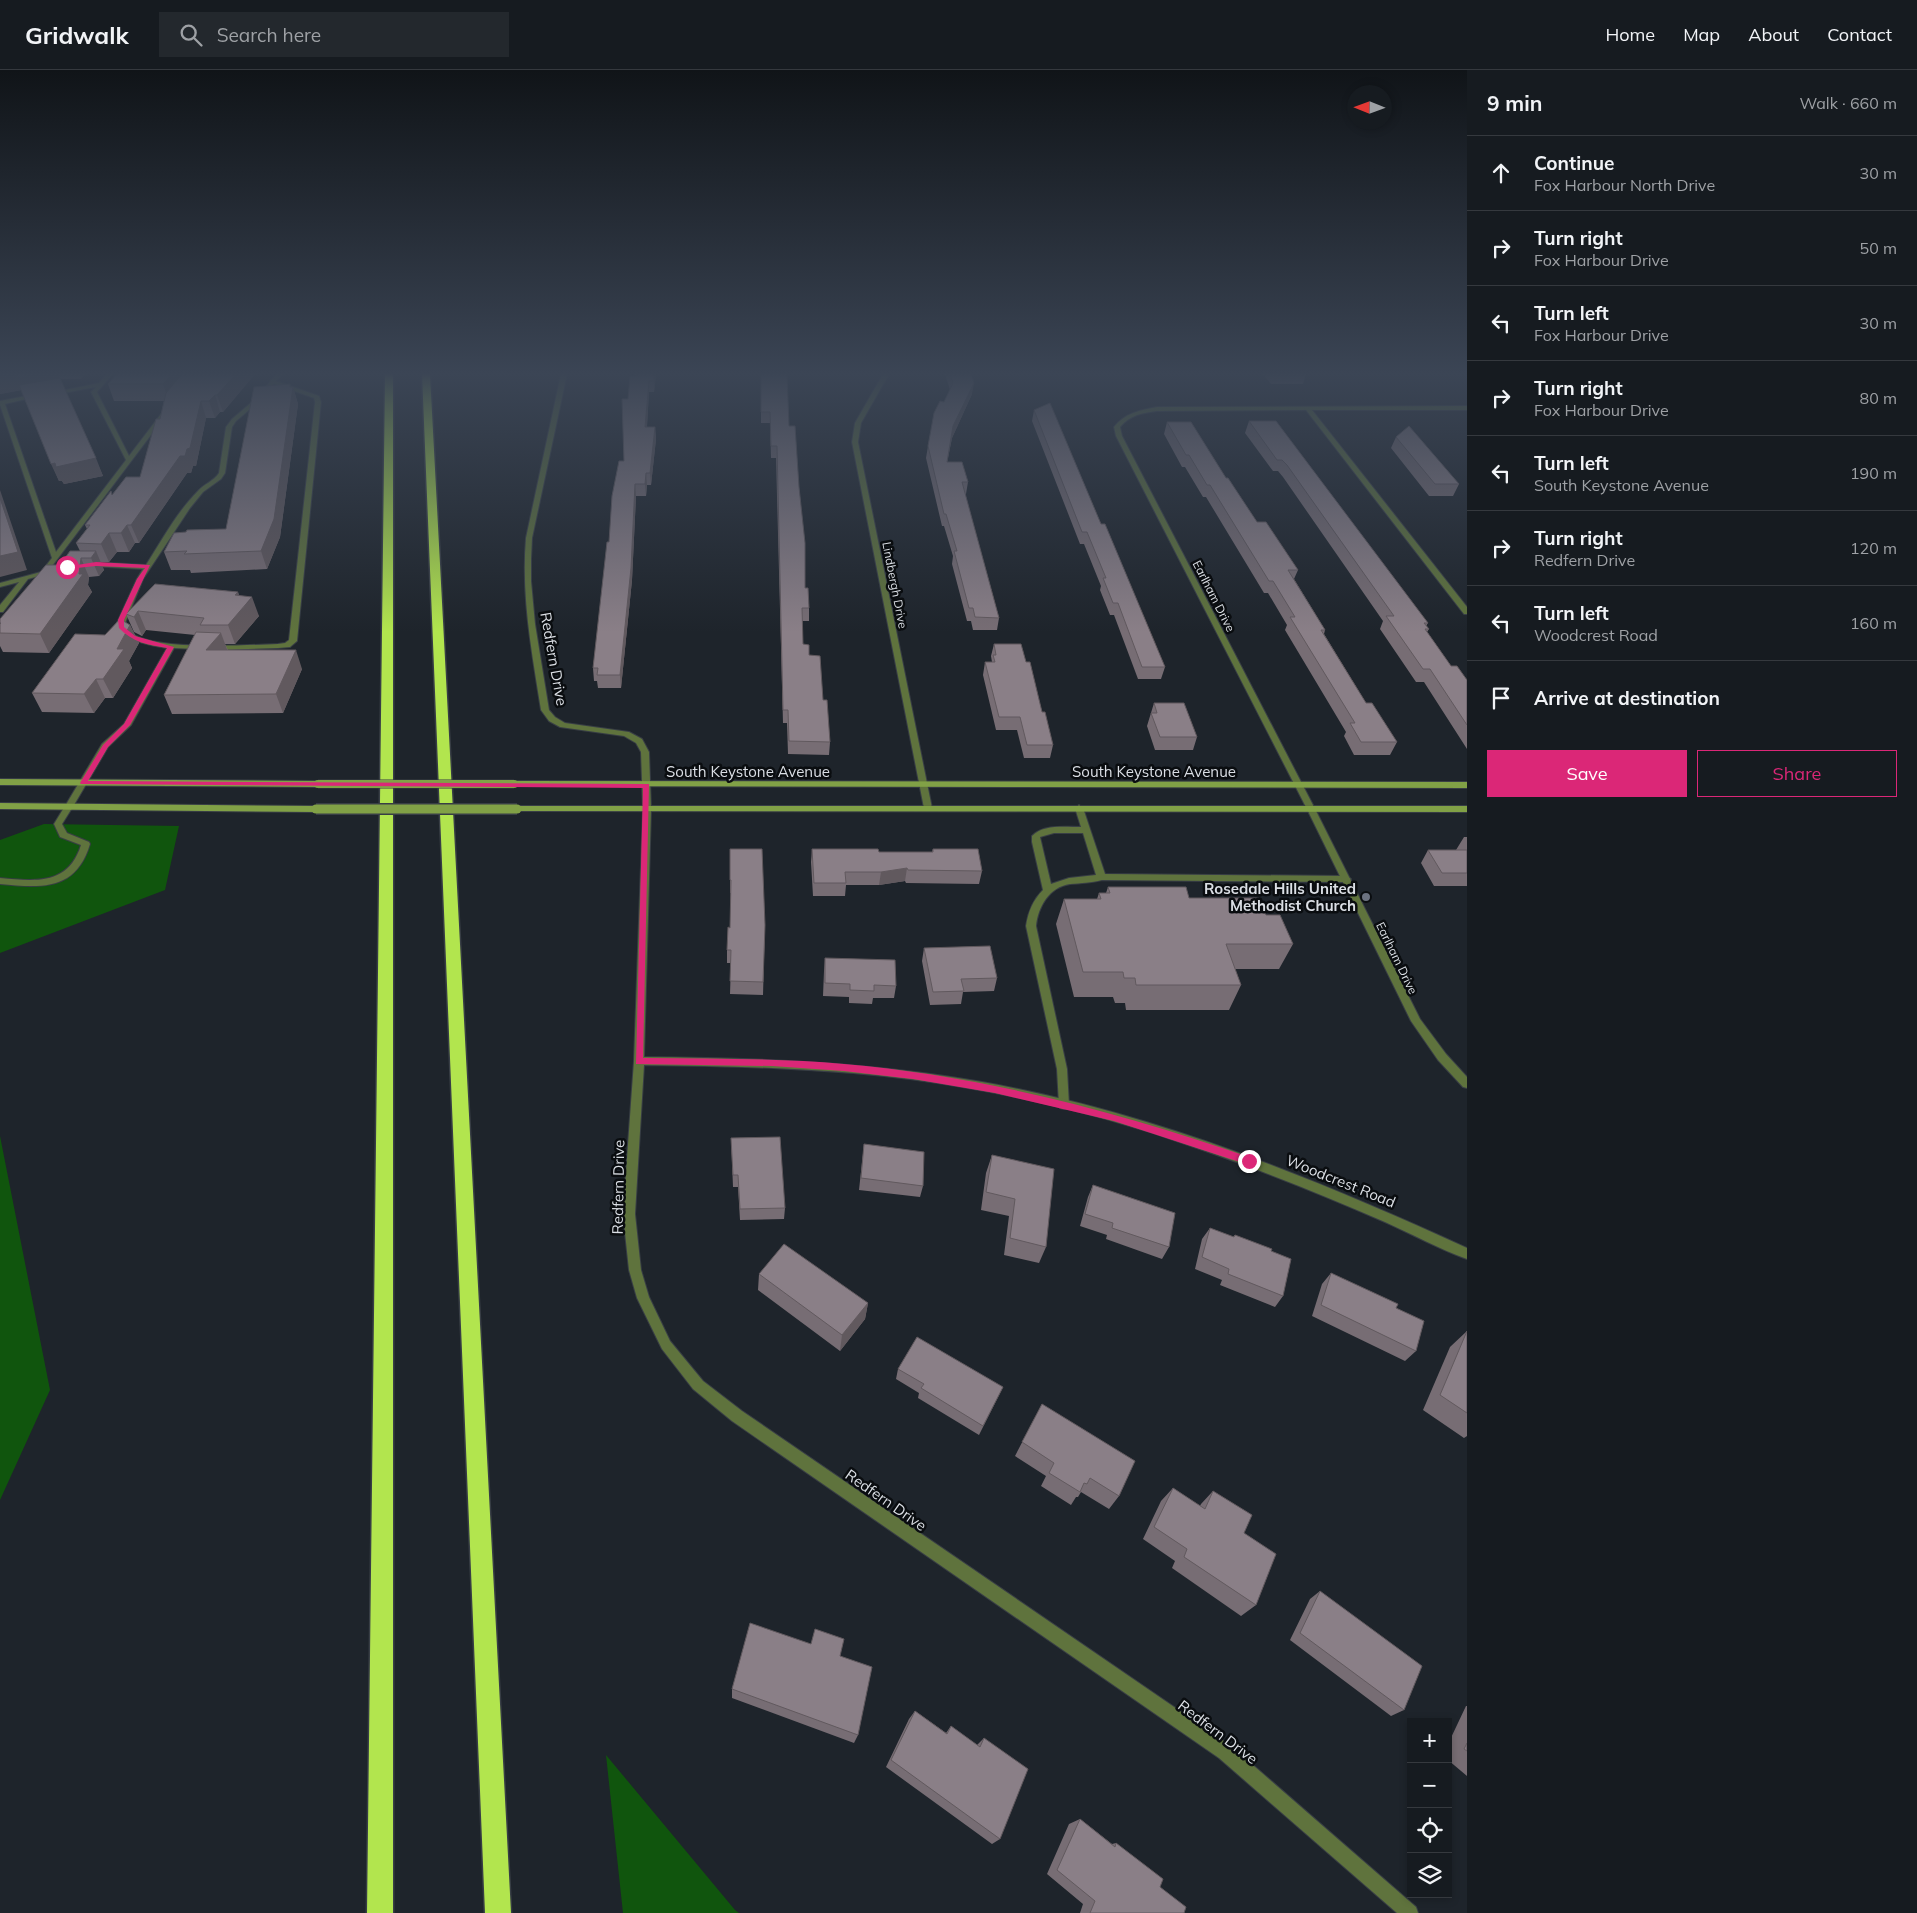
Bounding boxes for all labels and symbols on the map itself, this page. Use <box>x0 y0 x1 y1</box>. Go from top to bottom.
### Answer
north arrow <box>1347 85 1392 130</box>
street label: Lindbergh Drive <box>879 540 911 630</box>
route start <box>56 556 79 579</box>
street label: Earlham Drive <box>1190 558 1238 634</box>
street label: Redfern Drive <box>536 611 572 707</box>
street label: South Keystone Avenue <box>666 762 830 781</box>
street label: South Keystone Avenue <box>1072 762 1236 781</box>
place label: Rosedale Hills United Methodist Church <box>1204 879 1356 915</box>
marker: Rosedale Hills United Methodist Church <box>1360 891 1372 903</box>
street label: Earlham Drive <box>1373 920 1421 996</box>
street label: Redfern Drive <box>608 1139 628 1235</box>
route end <box>1238 1150 1261 1173</box>
street label: Woodcrest Road <box>1284 1150 1398 1212</box>
street label: Redfern Drive <box>842 1465 930 1535</box>
street label: Redfern Drive <box>1174 1696 1262 1768</box>

